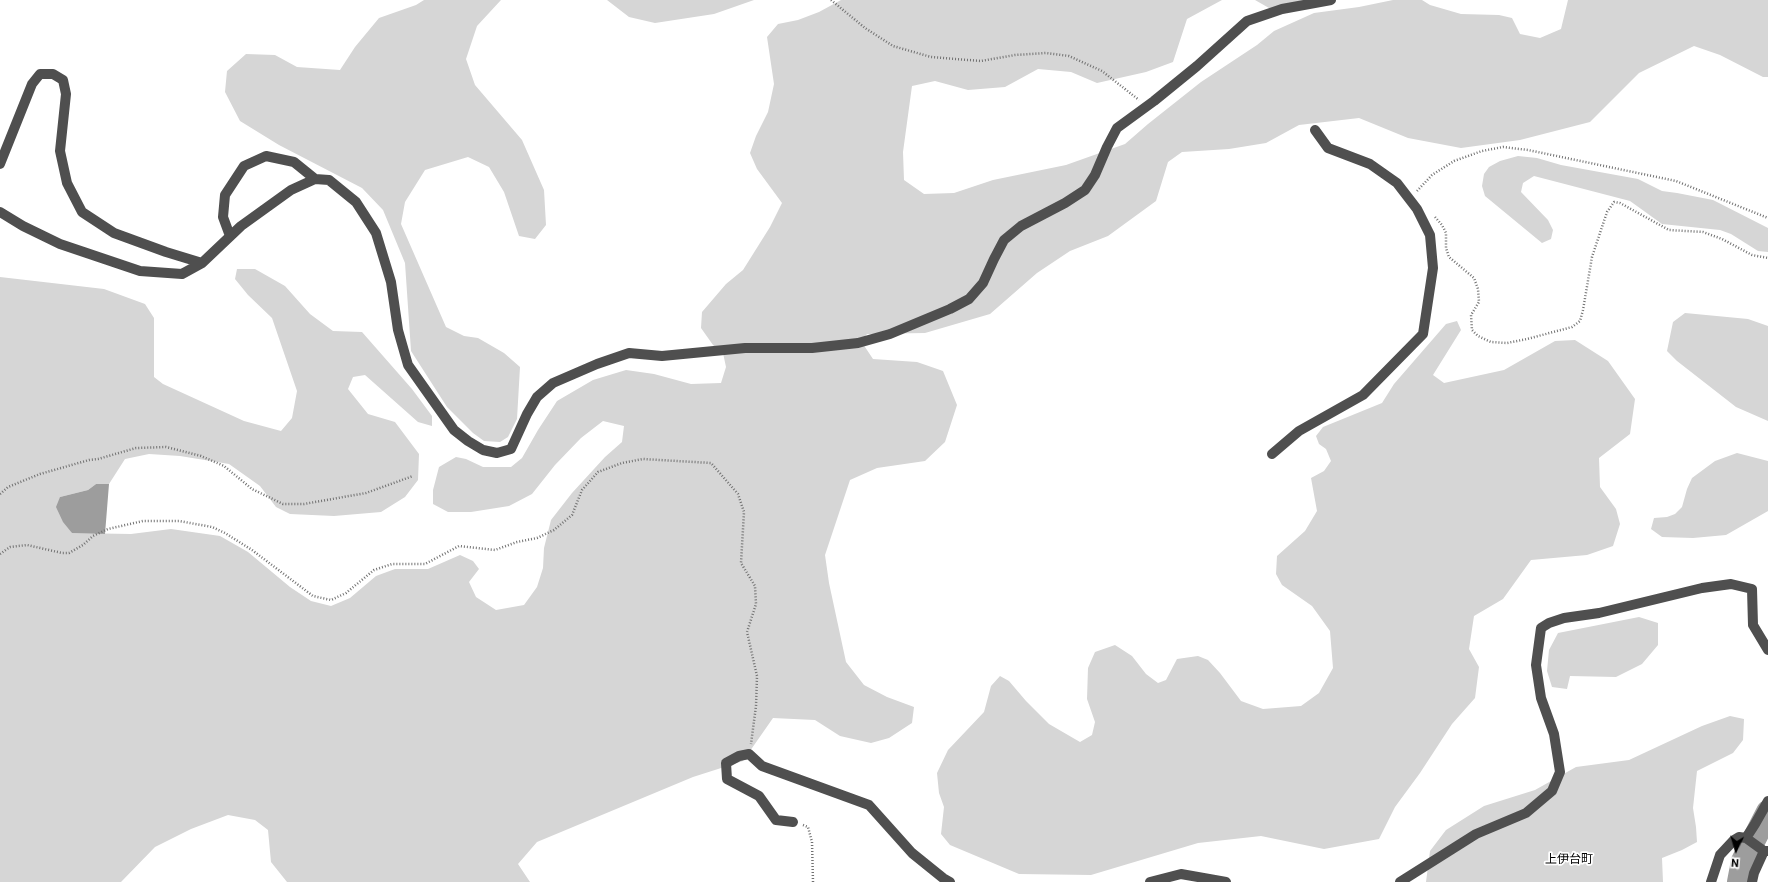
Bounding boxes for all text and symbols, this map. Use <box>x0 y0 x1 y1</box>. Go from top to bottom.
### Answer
north arrow <box>1716 830 1756 870</box>
district label: 上伊台町 <box>1545 853 1593 867</box>
text: N <box>1730 856 1739 869</box>

